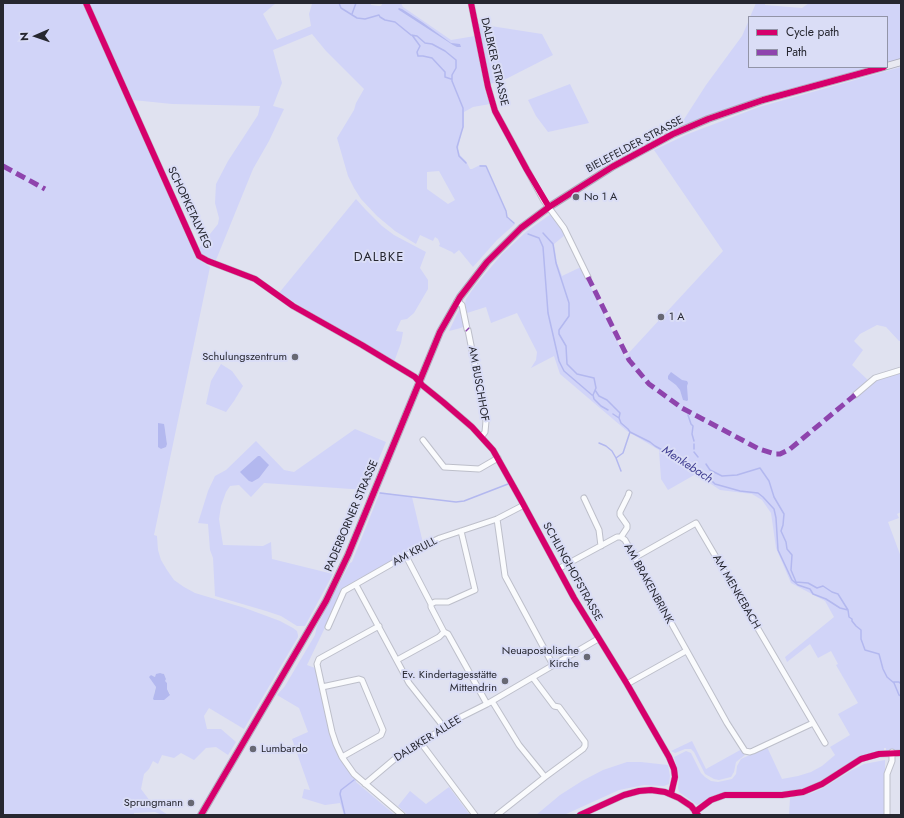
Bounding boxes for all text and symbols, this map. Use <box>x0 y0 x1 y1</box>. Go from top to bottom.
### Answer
north arrow <box>16 16 56 56</box>
legend <box>748 16 888 68</box>
street label: DALBKER STRASSE <box>477 17 511 107</box>
text: Cycle path <box>786 23 839 41</box>
text: N <box>16 32 32 41</box>
text: Path <box>786 43 807 61</box>
street label: BIELEFELDER STRASSE <box>584 114 686 176</box>
street label: SCHOPKETALWEG <box>164 165 214 251</box>
place label: No 1 A <box>584 190 617 204</box>
marker: No 1 A <box>571 192 581 202</box>
district label: DALBKE <box>354 250 404 266</box>
place label: 1 A <box>669 310 685 324</box>
marker: 1 A <box>656 312 666 322</box>
street label: AM BUSCHHOF <box>465 345 491 423</box>
place label: Schulungszentrum <box>202 350 287 364</box>
marker: Schulungszentrum <box>290 352 300 362</box>
water label: Menkebach <box>659 443 715 487</box>
street label: PADERBORNER STRASSE <box>323 458 381 574</box>
street label: SCHLINGHOFSTRASSE <box>539 520 605 624</box>
street label: AM KRULL <box>390 535 440 569</box>
street label: AM BRAKENBRINK <box>621 542 675 626</box>
street label: AM MENKEBACH <box>709 553 763 631</box>
place label: Neuapostolische Kirche <box>502 644 579 670</box>
marker: Neuapostolische Kirche <box>582 652 592 662</box>
place label: Ev. Kindertagesstätte Mittendrin <box>402 668 497 694</box>
marker: Ev. Kindertagesstätte Mittendrin <box>500 676 510 686</box>
street label: DALBKER ALLEE <box>392 713 464 765</box>
place label: Lumbardo <box>261 742 308 756</box>
marker: Lumbardo <box>248 744 258 754</box>
place label: Sprungmann <box>124 796 183 810</box>
marker: Sprungmann <box>186 798 196 808</box>

